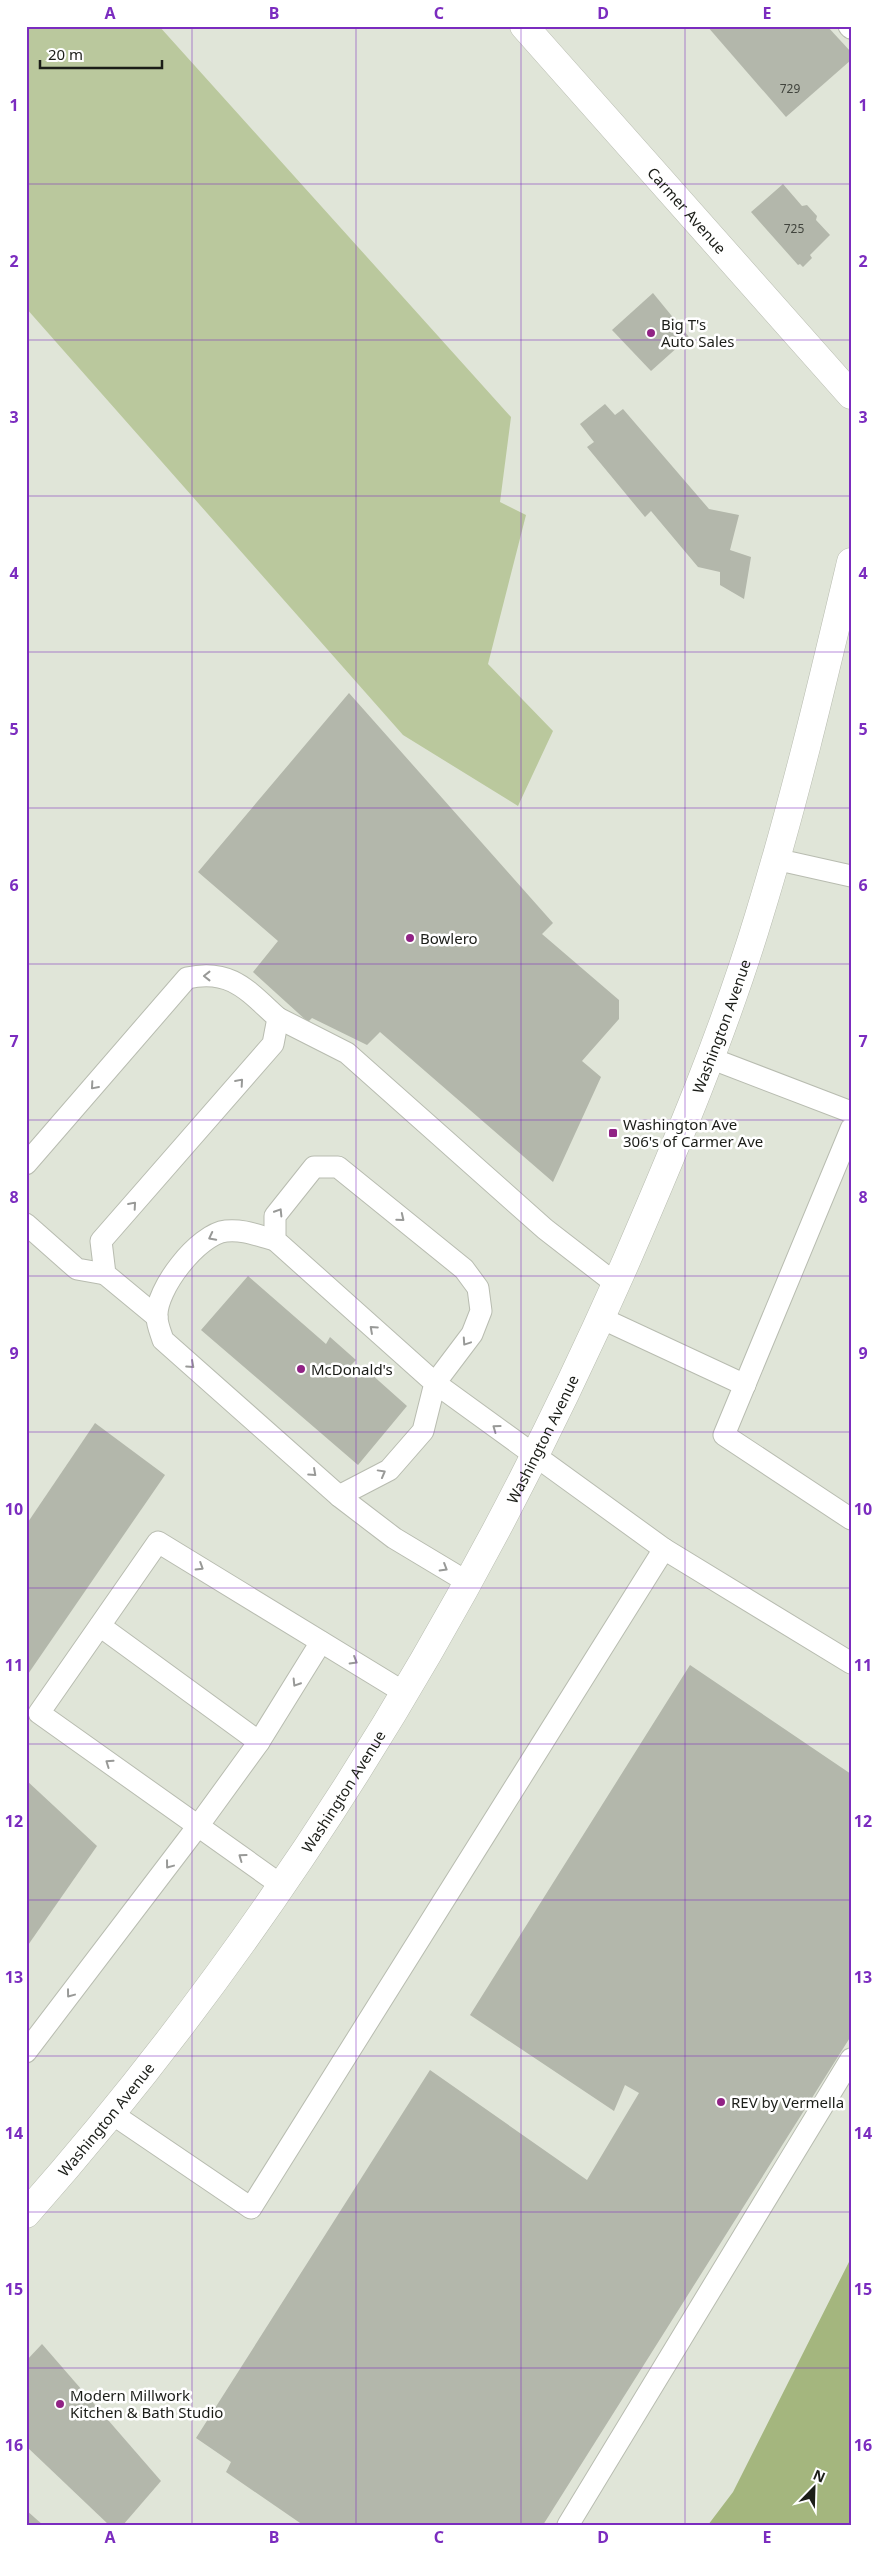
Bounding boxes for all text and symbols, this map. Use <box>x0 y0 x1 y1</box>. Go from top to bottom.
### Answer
text: A <box>104 2 116 24</box>
text: B <box>269 2 279 24</box>
text: C <box>434 2 444 24</box>
text: D <box>597 2 609 24</box>
text: E <box>763 2 772 24</box>
scale bar <box>40 38 162 70</box>
text: 20 m <box>48 44 83 64</box>
house number: 729 <box>780 80 800 97</box>
text: 1 <box>9 94 19 116</box>
text: 1 <box>858 94 868 116</box>
street label: Carmer Avenue <box>643 163 731 258</box>
house number: 725 <box>784 220 804 237</box>
text: 2 <box>9 250 19 272</box>
text: 2 <box>858 250 868 272</box>
place label: Big T's Auto Sales <box>661 314 734 351</box>
marker: Big T's Auto Sales <box>645 327 657 339</box>
text: 3 <box>9 406 19 428</box>
text: 3 <box>858 406 868 428</box>
text: 4 <box>9 562 19 584</box>
text: 4 <box>858 562 868 584</box>
text: 5 <box>9 718 19 740</box>
text: 5 <box>858 718 868 740</box>
text: 6 <box>9 874 19 896</box>
text: 6 <box>858 874 868 896</box>
place label: Bowlero <box>420 928 478 948</box>
marker: Bowlero <box>404 932 416 944</box>
street label: Washington Avenue <box>687 957 755 1096</box>
one-way arrow <box>203 971 211 981</box>
text: 7 <box>9 1030 19 1052</box>
text: 7 <box>858 1030 868 1052</box>
one-way arrow <box>234 1079 242 1088</box>
one-way arrow <box>91 1080 100 1089</box>
place label: Washington Ave 306's of Carmer Ave <box>623 1114 763 1151</box>
marker: Washington Ave 306's of Carmer Ave <box>607 1127 619 1139</box>
text: 8 <box>9 1186 19 1208</box>
text: 8 <box>858 1186 868 1208</box>
one-way arrow <box>127 1201 136 1210</box>
one-way arrow <box>273 1208 283 1217</box>
one-way arrow <box>395 1212 404 1220</box>
one-way arrow <box>208 1231 217 1241</box>
one-way arrow <box>370 1326 379 1335</box>
one-way arrow <box>463 1336 472 1346</box>
text: 9 <box>9 1342 19 1364</box>
text: 9 <box>858 1342 868 1364</box>
one-way arrow <box>186 1359 195 1368</box>
place label: McDonald's <box>311 1359 393 1379</box>
marker: McDonald's <box>295 1363 307 1375</box>
street label: Washington Avenue <box>502 1371 583 1507</box>
one-way arrow <box>493 1425 502 1433</box>
one-way arrow <box>307 1467 316 1476</box>
one-way arrow <box>376 1469 385 1479</box>
text: 10 <box>5 1498 23 1520</box>
text: 10 <box>854 1498 872 1520</box>
one-way arrow <box>195 1561 204 1571</box>
one-way arrow <box>438 1562 447 1572</box>
text: 11 <box>5 1654 23 1676</box>
text: 11 <box>854 1654 872 1676</box>
one-way arrow <box>348 1655 357 1665</box>
one-way arrow <box>292 1678 302 1687</box>
street label: Washington Avenue <box>297 1726 390 1856</box>
one-way arrow <box>105 1760 115 1769</box>
text: 12 <box>5 1810 23 1832</box>
text: 12 <box>854 1810 872 1832</box>
one-way arrow <box>238 1854 247 1863</box>
one-way arrow <box>166 1859 174 1868</box>
text: 13 <box>5 1966 23 1988</box>
text: 13 <box>854 1966 872 1988</box>
one-way arrow <box>67 1988 76 1998</box>
street label: Washington Avenue <box>53 2058 158 2180</box>
place label: REV by Vermella <box>731 2092 844 2112</box>
marker: REV by Vermella <box>715 2096 727 2108</box>
text: 14 <box>5 2122 23 2144</box>
text: 14 <box>854 2122 872 2144</box>
text: 15 <box>5 2278 23 2300</box>
text: 15 <box>854 2278 872 2300</box>
place label: Modern Millwork Kitchen & Bath Studio <box>70 2385 223 2422</box>
marker: Modern Millwork Kitchen & Bath Studio <box>54 2398 66 2410</box>
text: 16 <box>5 2434 23 2456</box>
text: 16 <box>854 2434 872 2456</box>
north arrow <box>790 2464 840 2514</box>
text: N <box>810 2465 828 2487</box>
text: A <box>104 2526 116 2548</box>
text: B <box>269 2526 279 2548</box>
text: C <box>434 2526 444 2548</box>
text: D <box>597 2526 609 2548</box>
text: E <box>763 2526 772 2548</box>

